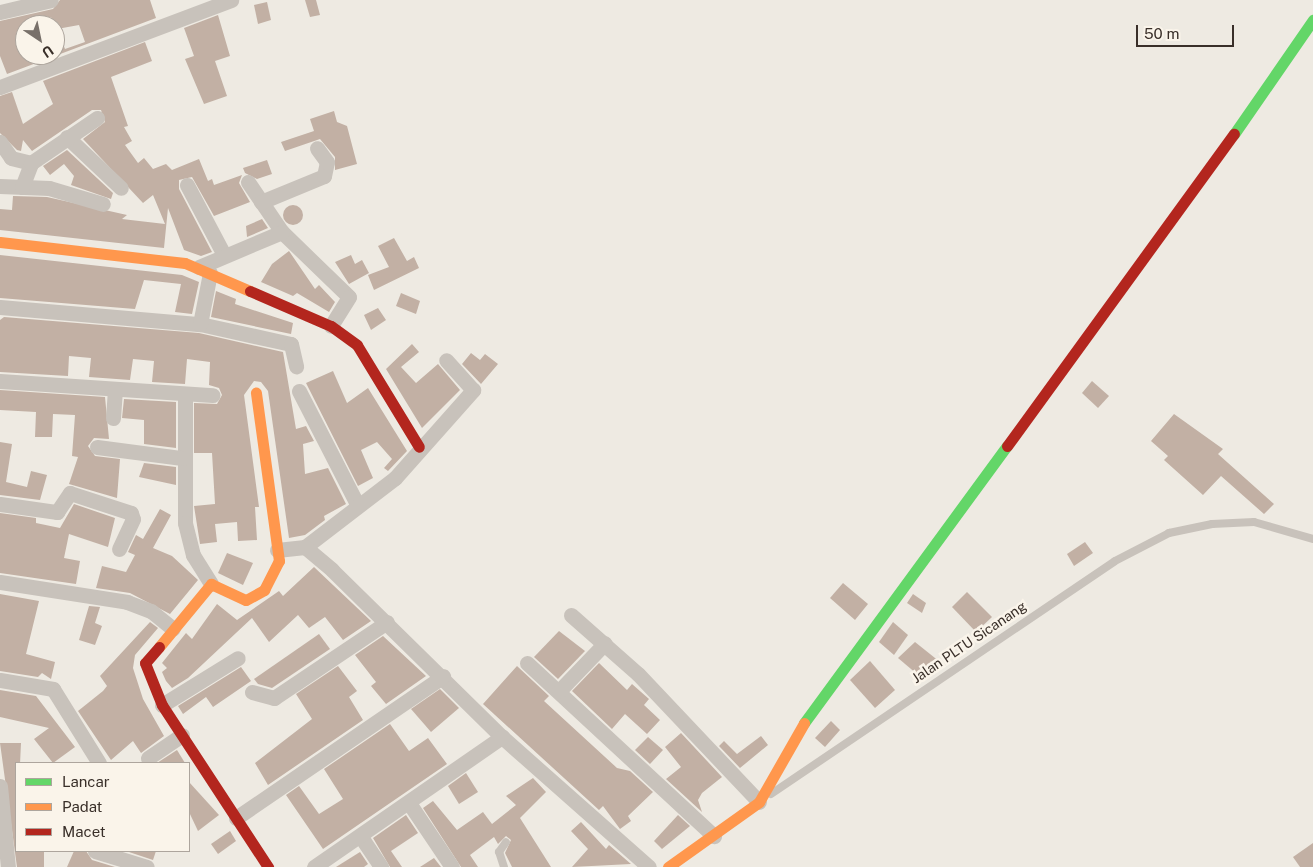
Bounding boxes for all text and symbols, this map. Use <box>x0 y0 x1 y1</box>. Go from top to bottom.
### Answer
north arrow <box>15 15 65 65</box>
scale bar <box>1138 15 1236 47</box>
text: 50 m <box>1144 25 1179 42</box>
text: U <box>39 42 57 61</box>
street label: Jalan PLTU Sicanang <box>909 597 1029 687</box>
legend <box>15 762 190 852</box>
text: Lancar <box>62 773 110 790</box>
text: Padat <box>62 798 102 815</box>
text: Macet <box>62 823 106 840</box>

